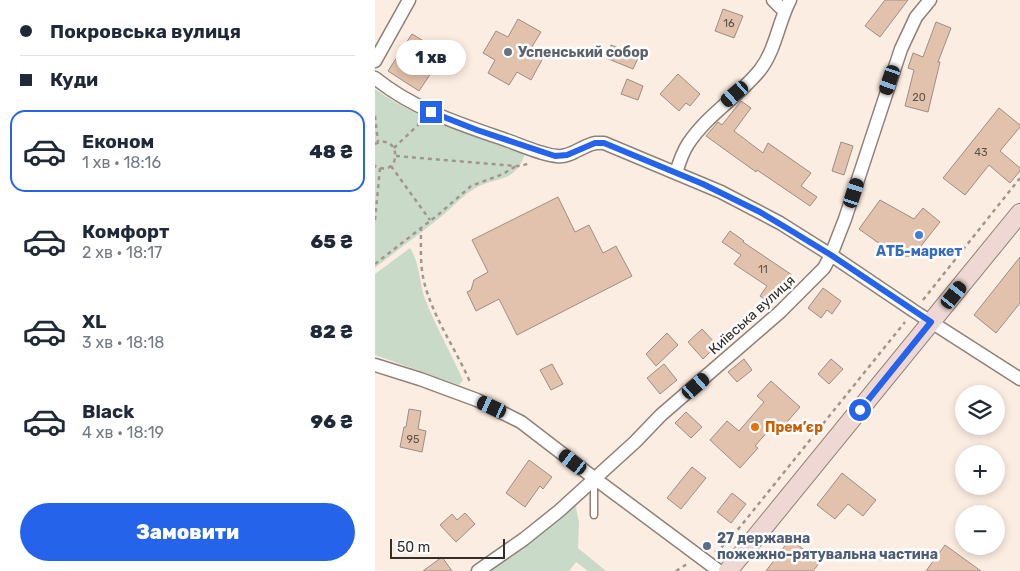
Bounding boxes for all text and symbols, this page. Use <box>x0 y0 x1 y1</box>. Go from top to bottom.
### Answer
house number: 16 <box>723 17 735 30</box>
text: Покровська вулиця <box>50 20 241 43</box>
callout: 1 хв <box>396 39 466 74</box>
place label: Успенський собор <box>518 44 649 61</box>
marker: Успенський собор <box>502 46 514 58</box>
text: 1 хв <box>415 48 447 67</box>
car <box>878 63 901 97</box>
text: Куди <box>50 68 98 91</box>
car <box>718 78 751 110</box>
house number: 20 <box>912 91 926 104</box>
route end <box>420 101 442 123</box>
icon: car <box>22 129 67 174</box>
text: Економ <box>82 130 154 153</box>
text: 48 ₴ <box>309 140 353 163</box>
house number: 43 <box>974 146 988 159</box>
text: 1 хв · 18:16 <box>82 153 161 172</box>
car <box>842 176 865 210</box>
icon: car <box>22 219 67 264</box>
text: Комфорт <box>82 220 169 243</box>
marker: АТБ-маркет <box>913 229 925 241</box>
text: 65 ₴ <box>310 230 353 253</box>
text: 2 хв · 18:17 <box>82 243 162 262</box>
place label: АТБ-маркет <box>876 243 962 260</box>
house number: 11 <box>758 263 768 276</box>
street label: Київська вулиця <box>705 272 799 358</box>
car <box>938 279 969 311</box>
icon: car <box>22 309 67 354</box>
text: XL <box>82 310 106 333</box>
text: 82 ₴ <box>310 320 353 343</box>
text: 3 хв · 18:18 <box>82 333 164 352</box>
car <box>679 370 712 402</box>
map controls <box>955 385 1005 555</box>
button: layers <box>955 385 1005 435</box>
car <box>475 394 508 420</box>
icon: car <box>22 399 67 444</box>
route start <box>849 399 871 421</box>
text: Black <box>82 400 134 423</box>
text: 96 ₴ <box>311 410 353 433</box>
place label: Прем’єр <box>765 419 823 436</box>
marker: Прем’єр <box>749 421 761 433</box>
text: 4 хв · 18:19 <box>82 423 164 442</box>
house number: 95 <box>406 433 420 446</box>
button: + <box>955 445 1005 495</box>
car <box>556 447 589 477</box>
button: Замовити <box>20 503 355 561</box>
button: − <box>955 505 1005 555</box>
place label: 27 державна пожежно-рятувальна частина <box>717 530 938 563</box>
scale bar <box>390 536 505 559</box>
text: 50 m <box>397 539 430 556</box>
marker: 27 державна пожежно-рятувальна частина <box>701 540 713 552</box>

